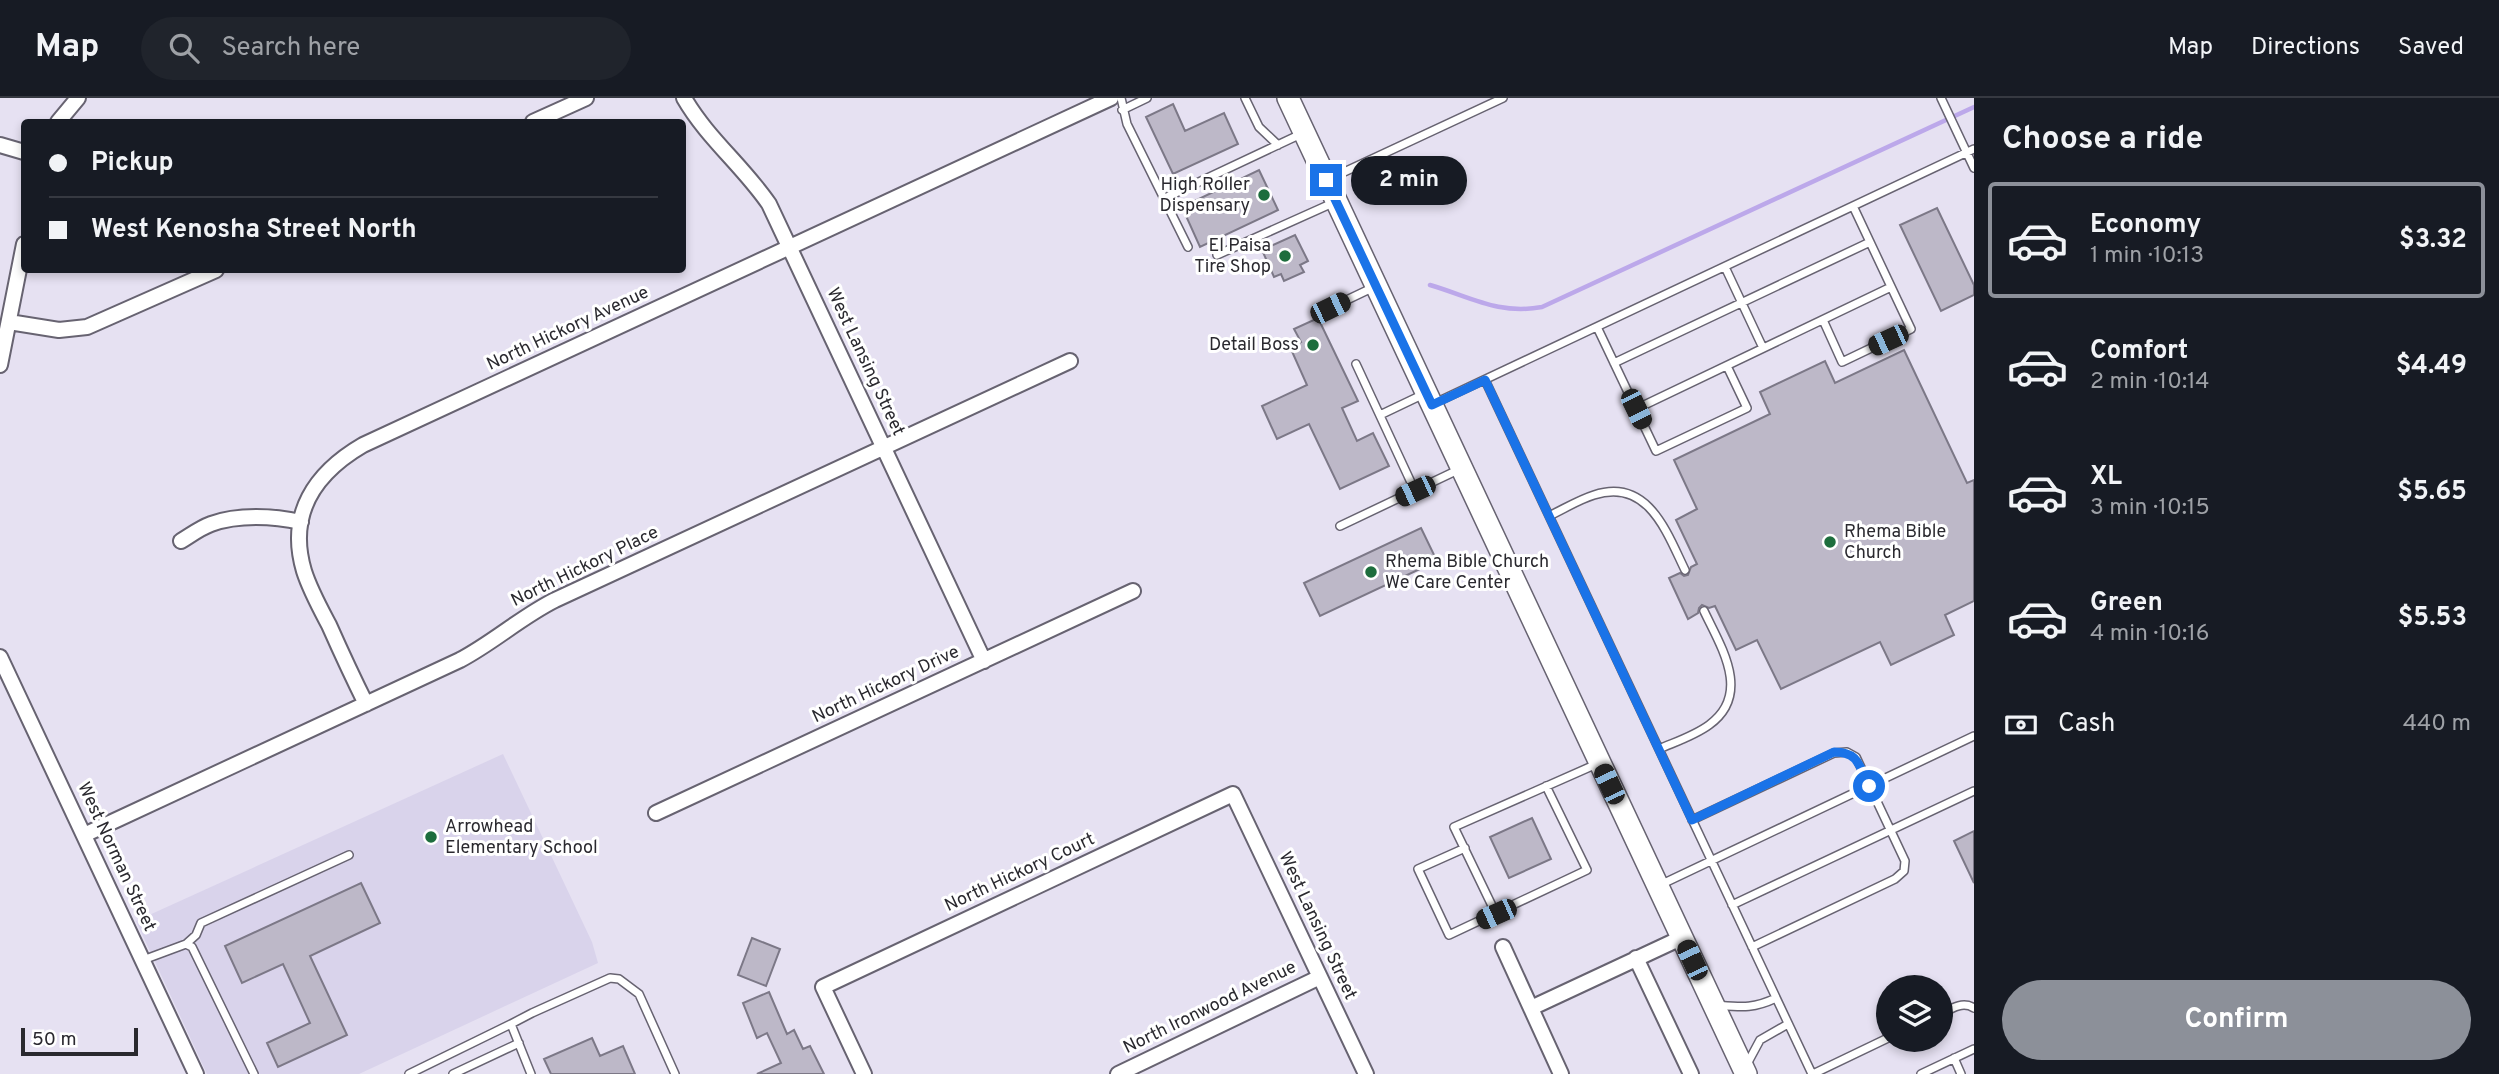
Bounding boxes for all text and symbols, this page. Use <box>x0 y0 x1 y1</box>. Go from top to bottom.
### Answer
search box <box>141 17 631 80</box>
text: Map <box>35 27 99 69</box>
icon: search <box>165 29 203 67</box>
text: Search here <box>221 32 360 65</box>
text: Map <box>2168 33 2213 63</box>
text: Directions <box>2251 33 2360 63</box>
text: Saved <box>2398 33 2464 63</box>
text: Choose a ride <box>2002 120 2203 160</box>
text: Pickup <box>91 147 174 180</box>
callout: 2 min <box>1350 155 1466 204</box>
route end <box>1310 164 1342 196</box>
text: 2 min <box>1379 166 1439 195</box>
place label: High Roller Dispensary <box>1160 174 1250 218</box>
marker: High Roller Dispensary <box>1256 187 1272 203</box>
icon: car <box>2006 209 2069 272</box>
text: Economy <box>2090 209 2201 242</box>
text: West Kenosha Street North <box>91 214 417 247</box>
text: $3.32 <box>2399 224 2467 257</box>
place label: El Paisa Tire Shop <box>1194 235 1271 279</box>
text: 1 min · 10:13 <box>2090 242 2204 271</box>
marker: El Paisa Tire Shop <box>1277 248 1293 264</box>
street label: North Hickory Avenue <box>483 281 653 377</box>
street label: West Lansing Street <box>821 284 909 440</box>
car <box>1307 289 1354 327</box>
car <box>1865 322 1912 358</box>
place label: Detail Boss <box>1209 334 1299 357</box>
icon: car <box>2006 335 2069 398</box>
text: Comfort <box>2090 335 2188 368</box>
marker: Detail Boss <box>1305 337 1321 353</box>
text: $4.49 <box>2396 350 2467 383</box>
text: 2 min · 10:14 <box>2090 368 2209 397</box>
car <box>1618 386 1655 432</box>
icon: car <box>2006 461 2069 524</box>
text: XL <box>2090 461 2122 494</box>
car <box>1392 473 1439 509</box>
text: $5.65 <box>2397 476 2467 509</box>
text: 3 min · 10:15 <box>2090 494 2210 523</box>
street label: North Hickory Place <box>507 521 663 613</box>
place label: Rhema Bible Church <box>1844 521 1946 565</box>
marker: Rhema Bible Church <box>1822 534 1838 550</box>
place label: Rhema Bible Church We Care Center <box>1385 551 1549 595</box>
marker: Rhema Bible Church We Care Center <box>1363 564 1379 580</box>
icon: car <box>2006 587 2069 650</box>
text: Green <box>2090 587 2163 620</box>
text: $5.53 <box>2398 602 2467 635</box>
text: 4 min · 10:16 <box>2090 620 2210 649</box>
street label: North Hickory Drive <box>809 641 963 729</box>
icon: cash <box>2002 706 2040 744</box>
text: Cash <box>2058 708 2115 741</box>
text: 440 m <box>2403 710 2471 739</box>
car <box>1591 761 1628 807</box>
route start <box>1853 770 1885 802</box>
street label: West Norman Street <box>71 779 161 935</box>
place label: Arrowhead Elementary School <box>445 816 598 860</box>
street label: North Hickory Court <box>941 828 1099 918</box>
marker: Arrowhead Elementary School <box>423 829 439 845</box>
street label: West Lansing Street <box>1273 848 1361 1004</box>
car <box>1473 896 1520 932</box>
car <box>1674 937 1711 983</box>
street label: North Ironwood Avenue <box>1120 956 1300 1060</box>
map controls <box>1876 975 1953 1052</box>
button: layers <box>1876 975 1953 1052</box>
button: Confirm <box>2002 980 2471 1060</box>
scale bar <box>21 1025 138 1057</box>
text: 50 m <box>32 1028 77 1052</box>

